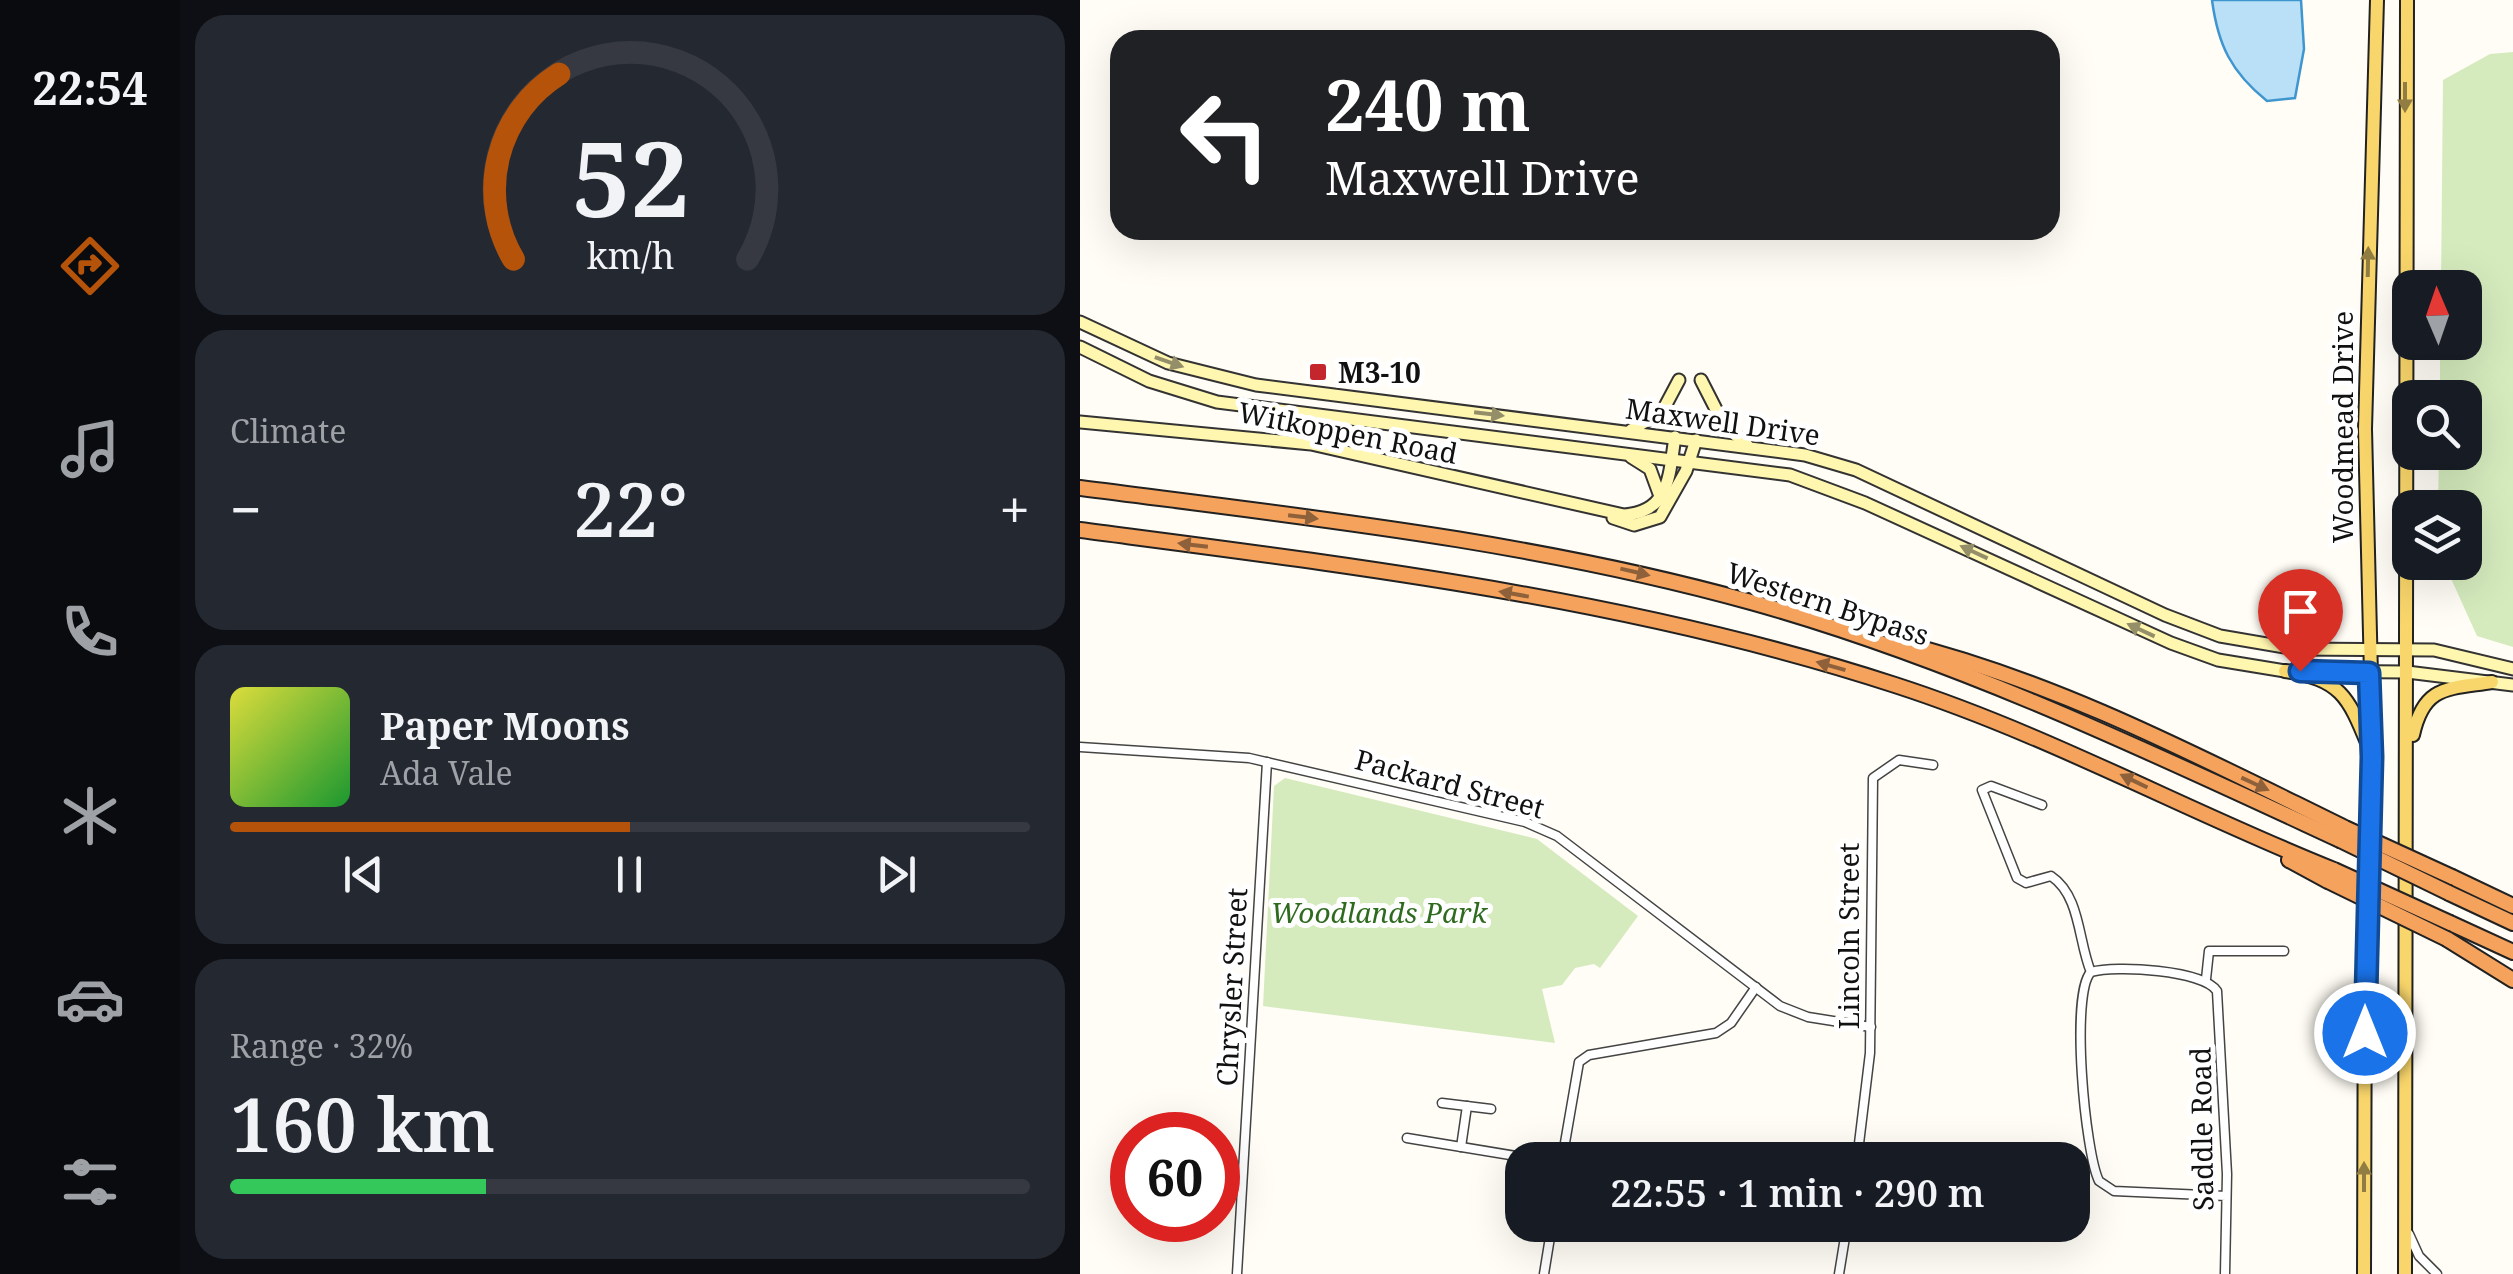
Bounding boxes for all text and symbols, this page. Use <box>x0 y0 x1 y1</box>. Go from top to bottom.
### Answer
text: 240 m <box>1325 56 1531 152</box>
text: 22:54 <box>32 57 148 118</box>
icon: left <box>1160 70 1290 200</box>
one-way arrow <box>2397 82 2413 114</box>
text: 52 <box>571 106 689 247</box>
text: Maxwell Drive <box>1325 147 1639 208</box>
icon: directions <box>55 231 125 301</box>
text: km/h <box>586 231 674 279</box>
one-way arrow <box>2361 246 2377 278</box>
north arrow <box>2392 270 2482 360</box>
map controls <box>2392 270 2482 580</box>
street label: Woodmead Drive <box>2323 311 2361 543</box>
place label: M3-10 <box>1338 353 1421 391</box>
one-way arrow <box>1154 355 1184 370</box>
marker: M3-10 <box>1307 361 1329 383</box>
button: search <box>2392 380 2482 470</box>
street label: Maxwell Drive <box>1623 389 1823 453</box>
street label: Witkoppen Road <box>1235 392 1461 472</box>
one-way arrow <box>1473 406 1505 422</box>
text: Climate <box>230 409 346 452</box>
icon: music <box>55 414 125 484</box>
text: 22° <box>573 457 688 559</box>
text: − <box>230 471 262 546</box>
text: + <box>999 471 1030 546</box>
button: layers <box>2392 490 2482 580</box>
one-way arrow <box>1288 510 1319 526</box>
one-way arrow <box>1177 536 1208 552</box>
one-way arrow <box>1959 544 1989 560</box>
street label: Western Bypass <box>1722 552 1934 654</box>
one-way arrow <box>1620 565 1651 580</box>
pin <box>2258 569 2343 672</box>
icon: arrive <box>2273 584 2328 639</box>
one-way arrow <box>1498 586 1529 601</box>
icon: phone <box>55 597 125 667</box>
one-way arrow <box>2126 622 2156 638</box>
one-way arrow <box>1815 658 1846 673</box>
text: Paper Moons <box>380 699 630 751</box>
street label: Packard Street <box>1351 739 1549 827</box>
text: Ada Vale <box>380 751 513 794</box>
one-way arrow <box>2119 773 2148 790</box>
one-way arrow <box>2241 776 2270 793</box>
icon: climate <box>55 781 125 851</box>
street label: Lincoln Street <box>1829 843 1867 1029</box>
icon: previous <box>336 847 391 902</box>
icon: pause <box>602 847 657 902</box>
icon: next <box>869 847 924 902</box>
street label: Chrysler Street <box>1207 887 1255 1087</box>
park label: Woodlands Park <box>1271 893 1488 931</box>
icon: car <box>55 964 125 1034</box>
position arrow <box>2313 981 2417 1085</box>
text: Range · 32% <box>230 1024 413 1067</box>
street label: Saddle Road <box>2181 1047 2221 1211</box>
text: 160 km <box>230 1072 495 1174</box>
speed limit sign: 60 <box>1110 1112 1240 1242</box>
icon: filters <box>55 1147 125 1217</box>
one-way arrow <box>2356 1160 2372 1192</box>
text: 22:55 · 1 min · 290 m <box>1610 1166 1985 1218</box>

